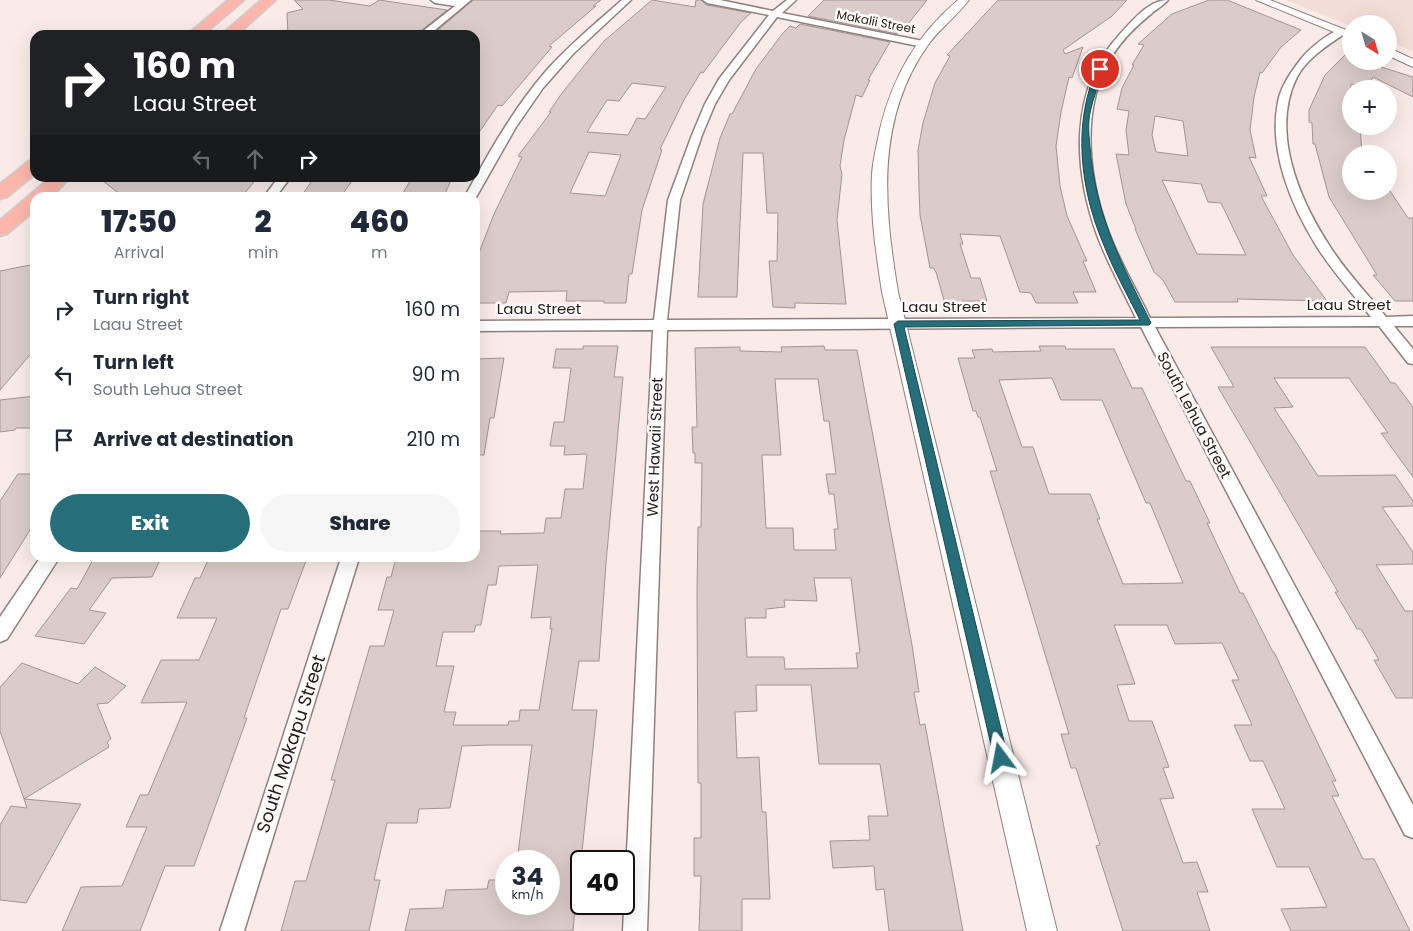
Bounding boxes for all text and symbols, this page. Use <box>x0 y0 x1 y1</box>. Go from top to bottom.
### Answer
street label: Makalii Street <box>835 6 917 37</box>
north arrow <box>1342 15 1398 70</box>
map controls <box>1342 15 1397 200</box>
text: 160 m <box>133 41 236 90</box>
pin <box>1079 48 1121 90</box>
icon: right <box>50 50 115 115</box>
icon: arrive <box>1086 55 1114 83</box>
button: + <box>1342 80 1397 135</box>
text: Laau Street <box>133 88 257 119</box>
icon: left <box>188 145 216 173</box>
icon: ahead <box>241 145 269 173</box>
icon: right <box>294 145 322 173</box>
button: − <box>1342 145 1397 200</box>
text: 17:50 <box>101 200 177 243</box>
text: 2 <box>255 200 272 243</box>
text: 460 <box>349 200 409 243</box>
text: Arrival <box>114 241 164 264</box>
text: min <box>248 241 278 264</box>
text: m <box>371 241 387 264</box>
text: Turn right <box>93 284 189 311</box>
street label: Laau Street <box>1307 294 1391 315</box>
icon: right <box>50 296 78 324</box>
text: 160 m <box>405 296 460 323</box>
street label: Laau Street <box>902 296 986 317</box>
street label: Laau Street <box>497 298 581 319</box>
text: Laau Street <box>93 313 183 336</box>
street label: South Lehua Street <box>1152 348 1237 482</box>
text: Turn left <box>93 349 174 376</box>
icon: left <box>50 361 78 389</box>
text: 90 m <box>411 361 460 388</box>
street label: West Hawaii Street <box>642 377 667 517</box>
text: South Lehua Street <box>93 378 242 401</box>
icon: arrive <box>50 426 78 454</box>
text: Arrive at destination <box>93 426 294 453</box>
text: 210 m <box>406 426 460 453</box>
button: Exit <box>50 494 250 552</box>
button: Share <box>260 494 460 552</box>
street label: South Mokapu Street <box>250 651 331 836</box>
position arrow <box>974 731 1026 783</box>
speed limit sign: 40 <box>570 850 635 915</box>
text: 34 <box>511 859 544 894</box>
text: km/h <box>512 886 543 903</box>

